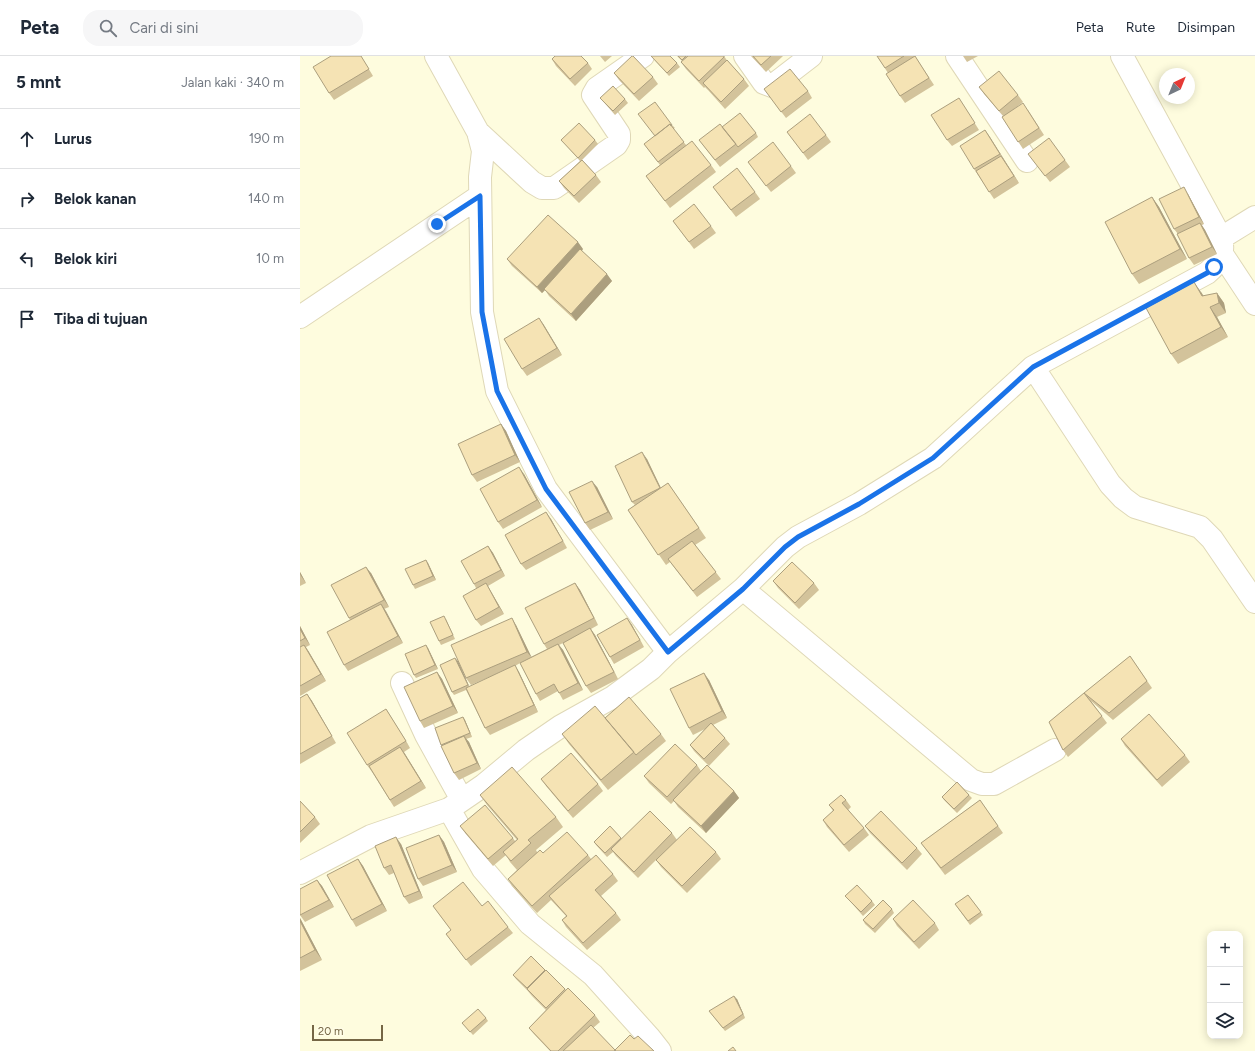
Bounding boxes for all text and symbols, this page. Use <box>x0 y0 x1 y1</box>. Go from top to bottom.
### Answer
search box <box>83 10 363 46</box>
text: Peta <box>20 16 59 39</box>
icon: search <box>97 17 119 39</box>
text: Cari di sini <box>129 19 198 37</box>
text: Peta <box>1076 19 1104 36</box>
text: Rute <box>1126 19 1155 36</box>
text: Disimpan <box>1177 19 1235 36</box>
north arrow <box>1159 68 1195 104</box>
text: 5 mnt <box>16 72 61 92</box>
text: Jalan kaki · 340 m <box>181 75 284 90</box>
icon: ahead <box>16 128 38 150</box>
text: Lurus <box>54 130 92 148</box>
text: 190 m <box>249 131 284 146</box>
icon: right <box>16 188 38 210</box>
text: Belok kanan <box>54 190 136 208</box>
text: 140 m <box>248 191 284 206</box>
route end <box>428 215 446 233</box>
icon: left <box>16 248 38 270</box>
text: Belok kiri <box>54 250 117 268</box>
text: 10 m <box>256 251 284 266</box>
route start <box>1205 258 1223 276</box>
icon: arrive <box>16 308 38 330</box>
text: Tiba di tujuan <box>54 310 148 328</box>
map controls <box>1207 931 1243 1039</box>
button: + <box>1207 931 1243 967</box>
button: − <box>1207 967 1243 1003</box>
button: layers <box>1207 1003 1243 1039</box>
scale bar <box>312 1023 383 1042</box>
text: 20 m <box>318 1025 343 1038</box>

